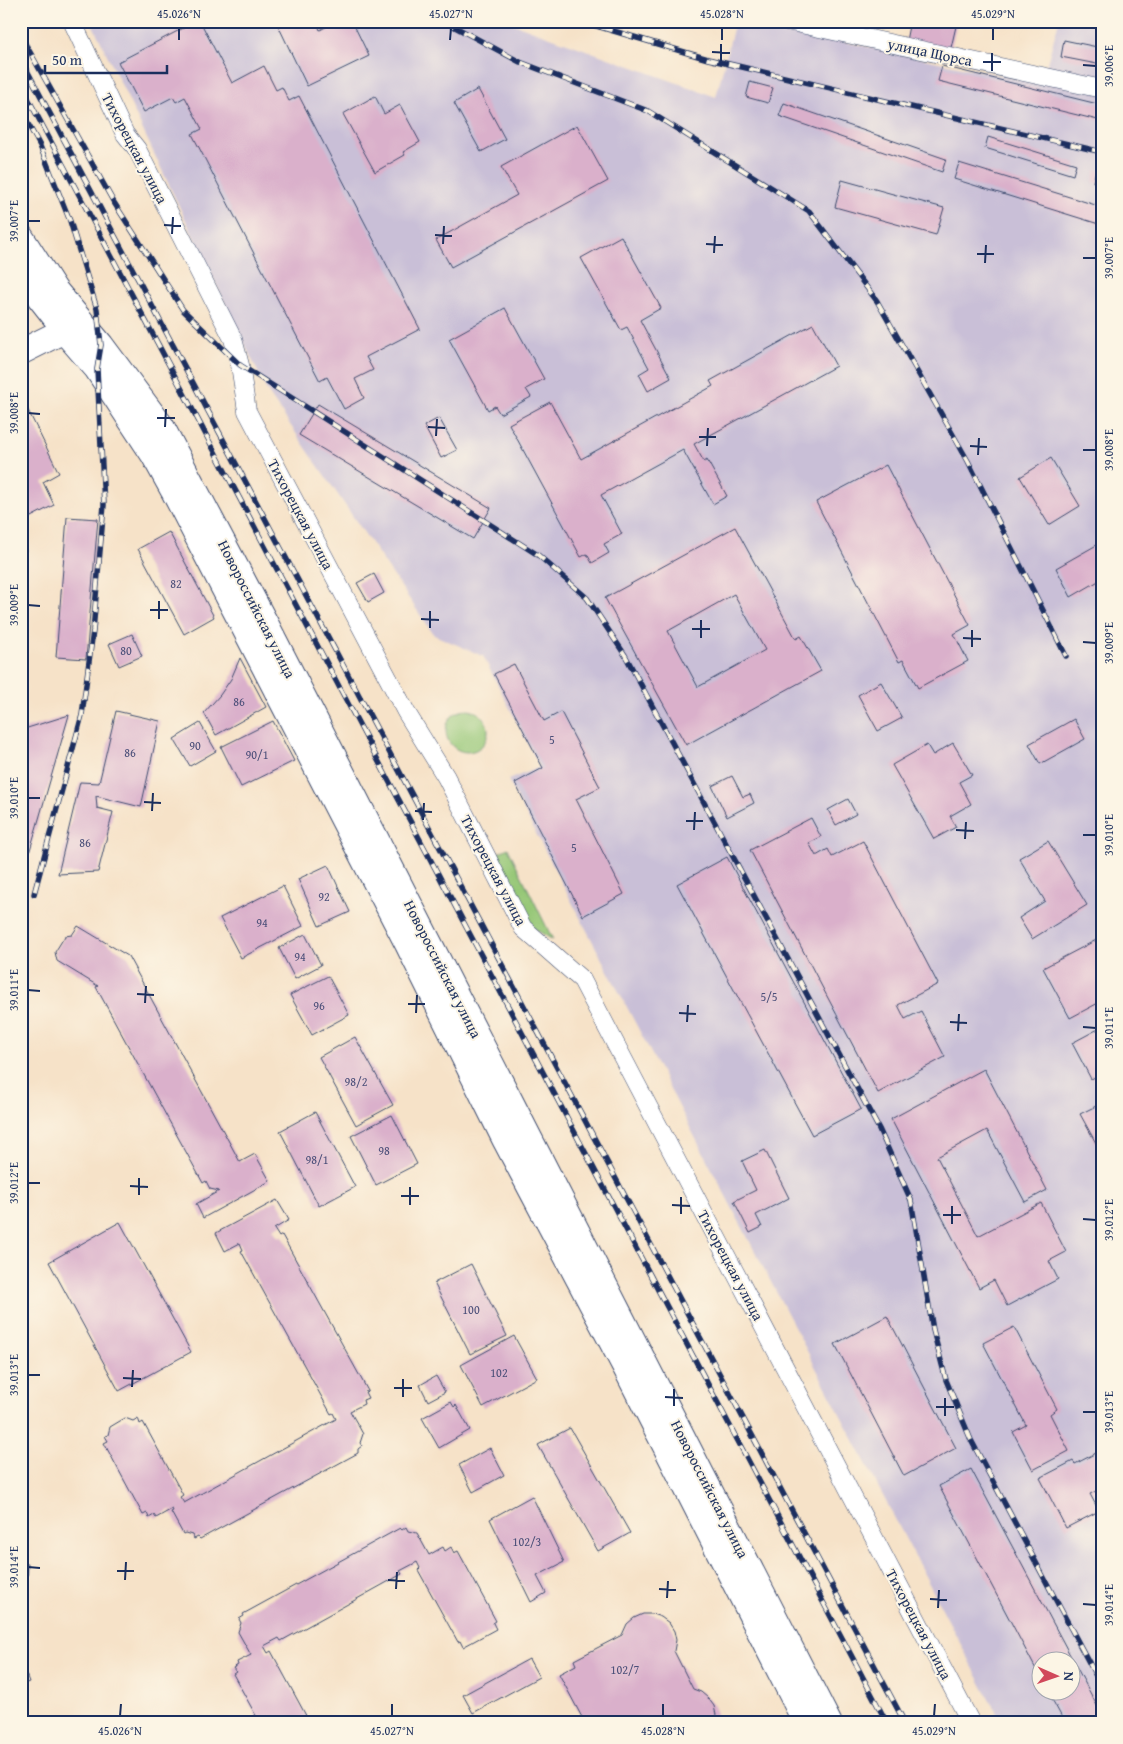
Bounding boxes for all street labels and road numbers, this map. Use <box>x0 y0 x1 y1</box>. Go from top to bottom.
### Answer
street label: улица Щорса <box>885 33 975 71</box>
street label: Тихорецкая улица <box>97 89 173 208</box>
street label: Тихорецкая улица <box>263 455 339 574</box>
street label: Новороссийская улица <box>213 536 301 682</box>
street label: Тихорецкая улица <box>456 811 532 930</box>
street label: Новороссийская улица <box>399 896 487 1042</box>
street label: Тихорецкая улица <box>693 1206 769 1325</box>
street label: Новороссийская улица <box>666 1416 754 1562</box>
street label: Тихорецкая улица <box>881 1565 957 1684</box>

